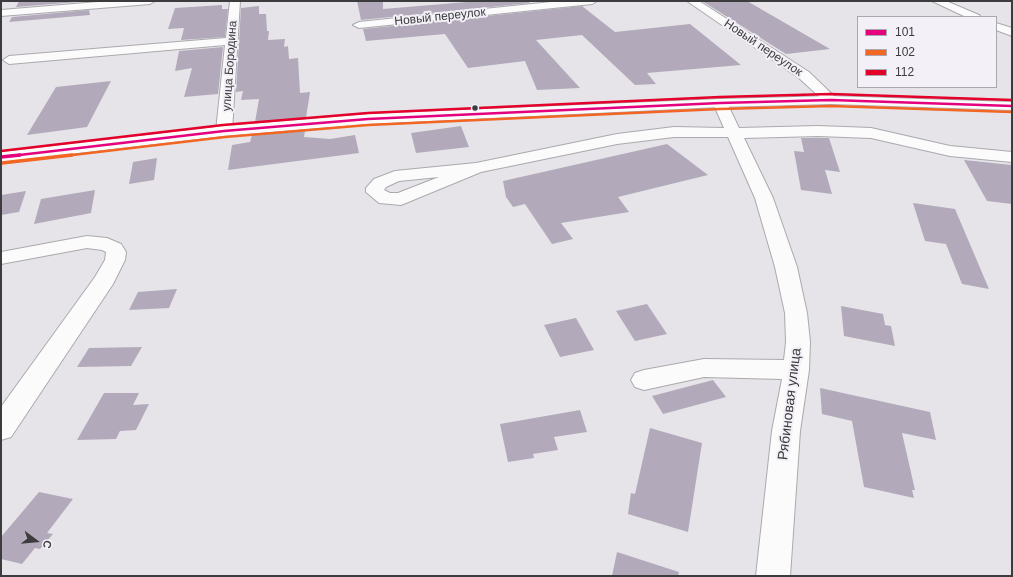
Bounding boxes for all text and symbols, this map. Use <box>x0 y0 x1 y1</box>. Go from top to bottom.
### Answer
street label: Новый переулок <box>394 5 486 29</box>
street label: Новый переулок <box>721 16 805 80</box>
legend <box>857 16 997 88</box>
street label: улица Бородина <box>220 20 240 112</box>
text: 101 <box>895 25 915 39</box>
text: 102 <box>895 45 915 59</box>
text: 112 <box>895 65 914 79</box>
unlabelled marker <box>470 103 480 113</box>
street label: Рябиновая улица <box>775 347 805 461</box>
north arrow <box>16 521 56 561</box>
text: С <box>41 539 54 550</box>

